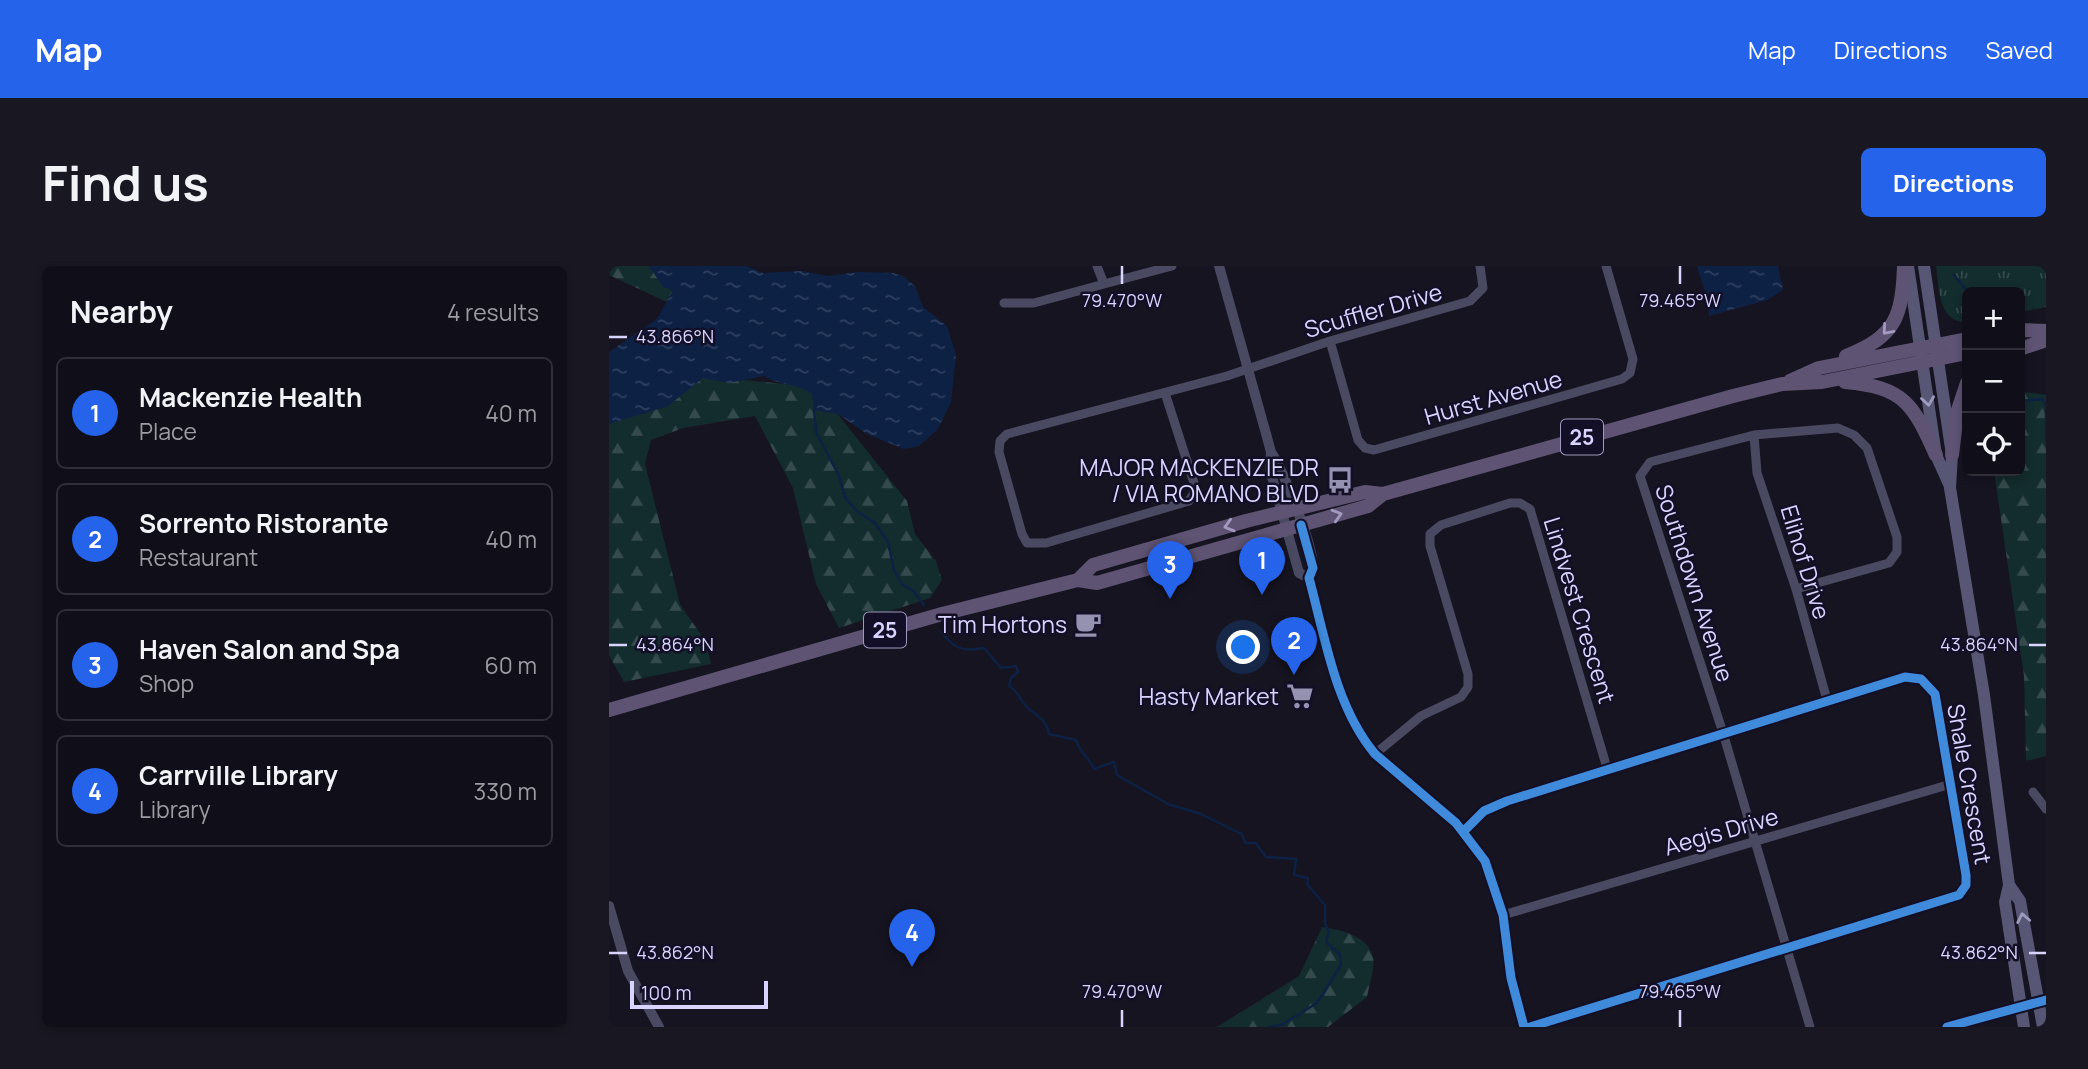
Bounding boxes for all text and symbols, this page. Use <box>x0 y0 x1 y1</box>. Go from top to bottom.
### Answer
text: Map <box>35 27 103 72</box>
text: Map <box>1748 33 1796 66</box>
text: Directions <box>1834 33 1947 66</box>
text: Saved <box>1985 33 2053 66</box>
button: Directions <box>1861 148 2046 217</box>
text: Find us <box>42 149 209 216</box>
street label: Scuffler Drive <box>1300 275 1446 345</box>
map controls <box>1962 287 2025 476</box>
button: + <box>1962 287 2025 350</box>
text: 79.470°W <box>1082 288 1162 312</box>
text: 79.465°W <box>1639 288 1721 312</box>
text: Nearby <box>70 291 173 332</box>
text: 4 results <box>447 296 539 328</box>
one-way arrow <box>1883 322 1895 335</box>
text: 43.866°N <box>636 324 714 348</box>
button: − <box>1962 350 2025 413</box>
street label: Hurst Avenue <box>1420 362 1566 432</box>
text: Mackenzie Health <box>139 379 362 415</box>
one-way arrow <box>1920 395 1935 407</box>
text: 1 <box>90 397 100 429</box>
text: 40 m <box>485 397 537 429</box>
button: locate <box>1962 413 2025 476</box>
text: Place <box>139 415 197 447</box>
road number: 25 <box>1561 420 1603 454</box>
place label: MAJOR MACKENZIE DR / VIA ROMANO BLVD <box>1079 451 1319 509</box>
bus stop icon: MAJOR MACKENZIE DR / VIA ROMANO BLVD <box>1325 465 1355 495</box>
street label: Southdown Avenue <box>1648 480 1742 686</box>
street label: Elihof Drive <box>1773 501 1839 623</box>
text: Sorrento Ristorante <box>139 505 389 541</box>
one-way arrow <box>1330 509 1342 524</box>
street label: Lindvest Crescent <box>1536 513 1624 707</box>
one-way arrow <box>1224 518 1236 532</box>
text: 2 <box>88 523 102 555</box>
text: 40 m <box>485 523 537 555</box>
pin: 1 <box>1239 537 1285 595</box>
text: Restaurant <box>139 541 258 573</box>
pin: 3 <box>1147 541 1193 599</box>
place label: Tim Hortons <box>938 608 1067 640</box>
cafe icon: Tim Hortons <box>1073 609 1103 639</box>
road number: 25 <box>864 612 906 648</box>
pin: 2 <box>1271 617 1317 675</box>
your location <box>1226 630 1260 664</box>
text: Haven Salon and Spa <box>139 631 400 667</box>
text: 43.864°N <box>636 632 714 656</box>
text: 43.864°N <box>1940 632 2018 656</box>
text: 3 <box>88 649 102 681</box>
text: 60 m <box>485 649 537 681</box>
text: Shop <box>139 667 194 699</box>
place label: Hasty Market <box>1139 680 1279 712</box>
supermarket icon: Hasty Market <box>1285 681 1315 711</box>
street label: Shale Crescent <box>1940 701 2000 867</box>
text: Carrville Library <box>139 757 338 793</box>
text: 4 <box>88 775 102 807</box>
text: 330 m <box>473 775 537 807</box>
text: Library <box>139 793 211 825</box>
street label: Aegis Drive <box>1660 799 1782 863</box>
pin: 4 <box>889 909 935 967</box>
one-way arrow <box>2016 912 2031 924</box>
text: 43.862°N <box>636 940 714 964</box>
text: 43.862°N <box>1940 940 2018 964</box>
scale bar <box>630 978 768 1010</box>
text: 79.470°W <box>1082 979 1162 1003</box>
text: 79.465°W <box>1639 979 1721 1003</box>
text: 100 m <box>641 980 692 1006</box>

